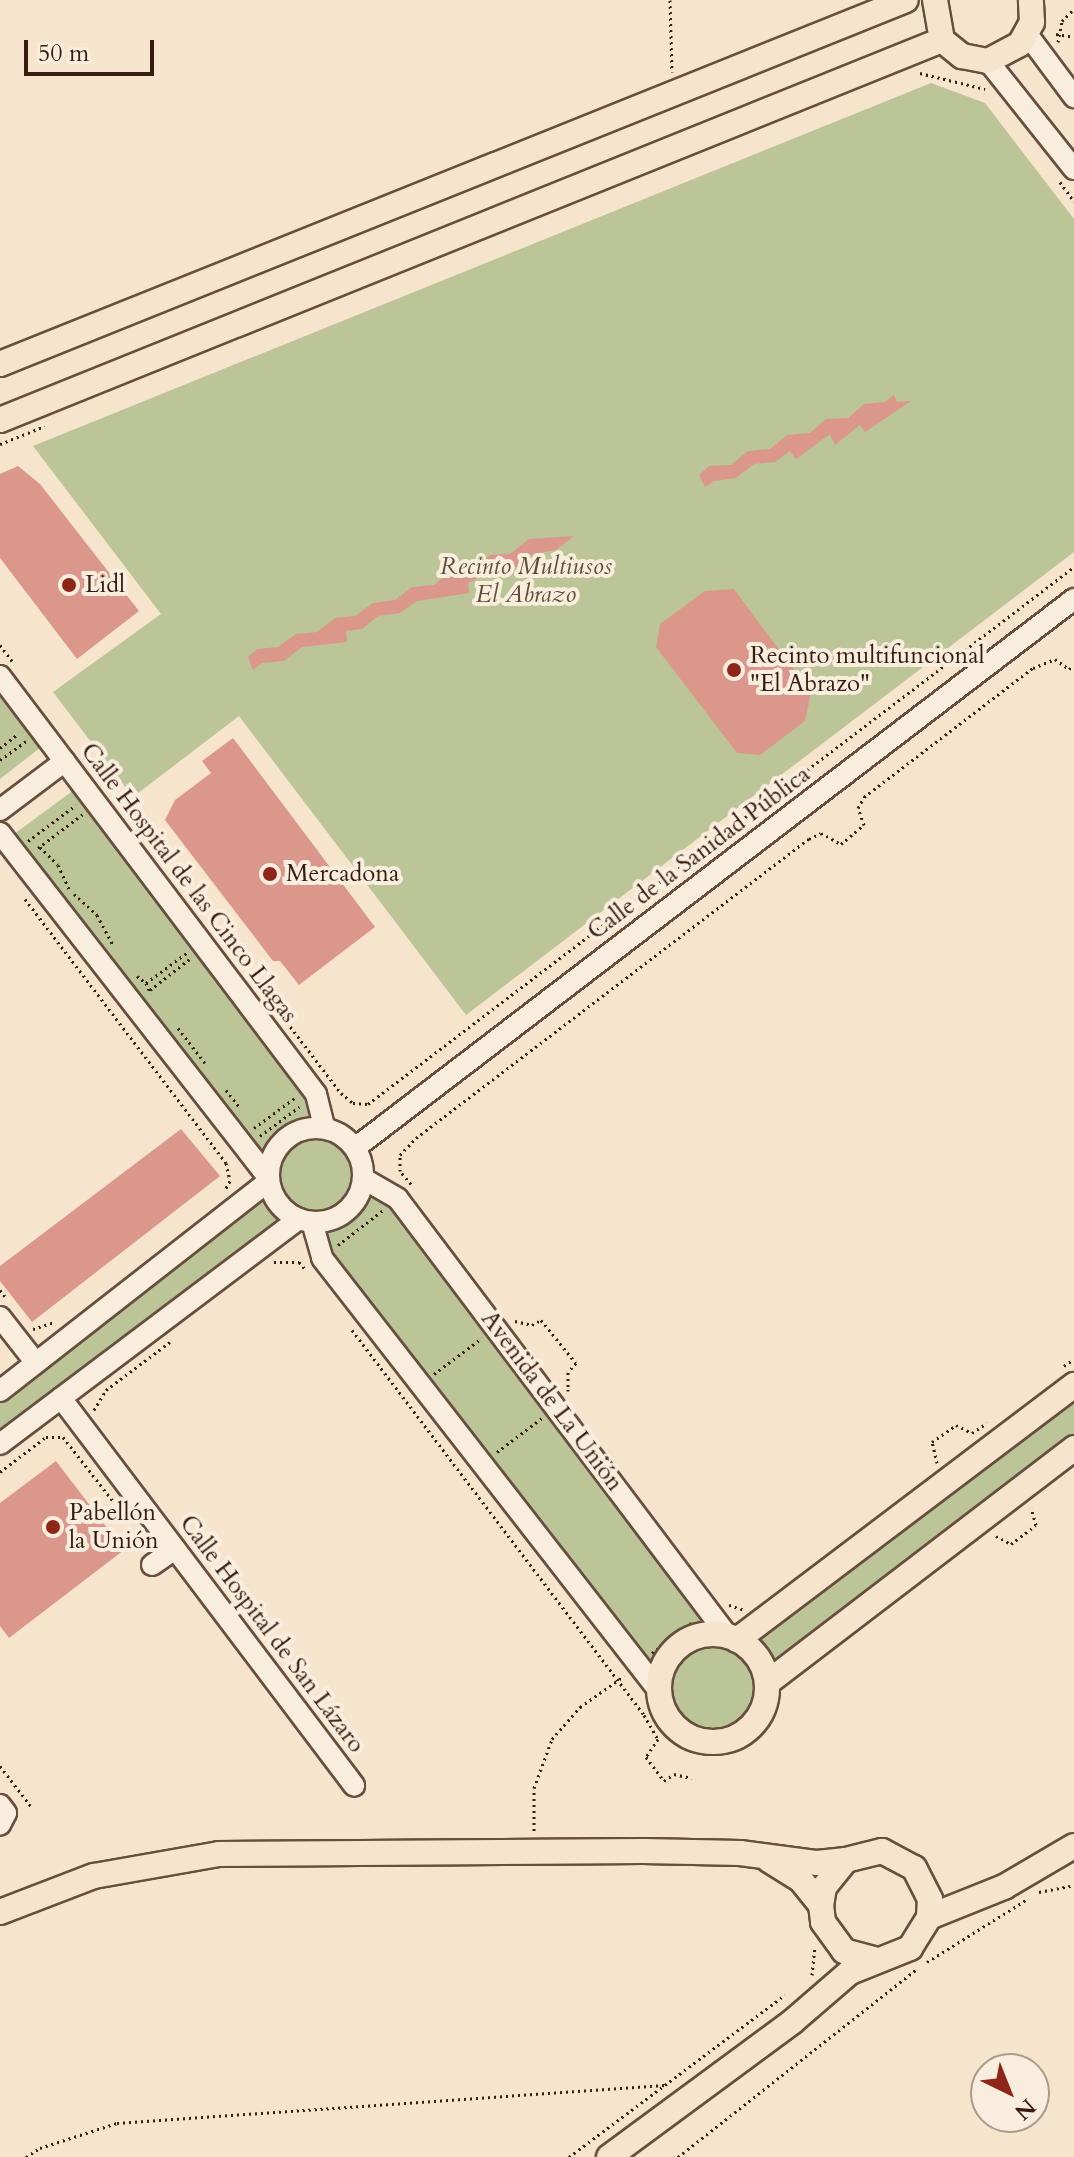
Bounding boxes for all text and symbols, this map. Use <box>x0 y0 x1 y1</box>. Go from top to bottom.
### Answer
scale bar <box>28 24 158 74</box>
text: 50 m <box>38 37 89 70</box>
park label: Recinto Multiusos El Abrazo <box>440 553 612 609</box>
place label: Lidl <box>85 571 125 599</box>
marker: Lidl <box>60 576 78 594</box>
place label: Recinto multifuncional "El Abrazo" <box>750 642 985 698</box>
marker: Recinto multifuncional "El Abrazo" <box>725 661 743 679</box>
street label: Calle Hospital de las Cinco Llagas <box>74 738 304 1028</box>
street label: Calle de la Sanidad Pública <box>582 760 816 946</box>
place label: Mercadona <box>286 860 399 888</box>
marker: Mercadona <box>261 865 279 883</box>
street label: Avenida de La Unión <box>475 1305 629 1497</box>
place label: Pabellón la Unión <box>69 1499 159 1555</box>
street label: Calle Hospital de San Lázaro <box>173 1510 371 1758</box>
marker: Pabellón la Unión <box>44 1518 62 1536</box>
north arrow <box>970 2053 1050 2133</box>
text: N <box>1008 2092 1042 2127</box>

